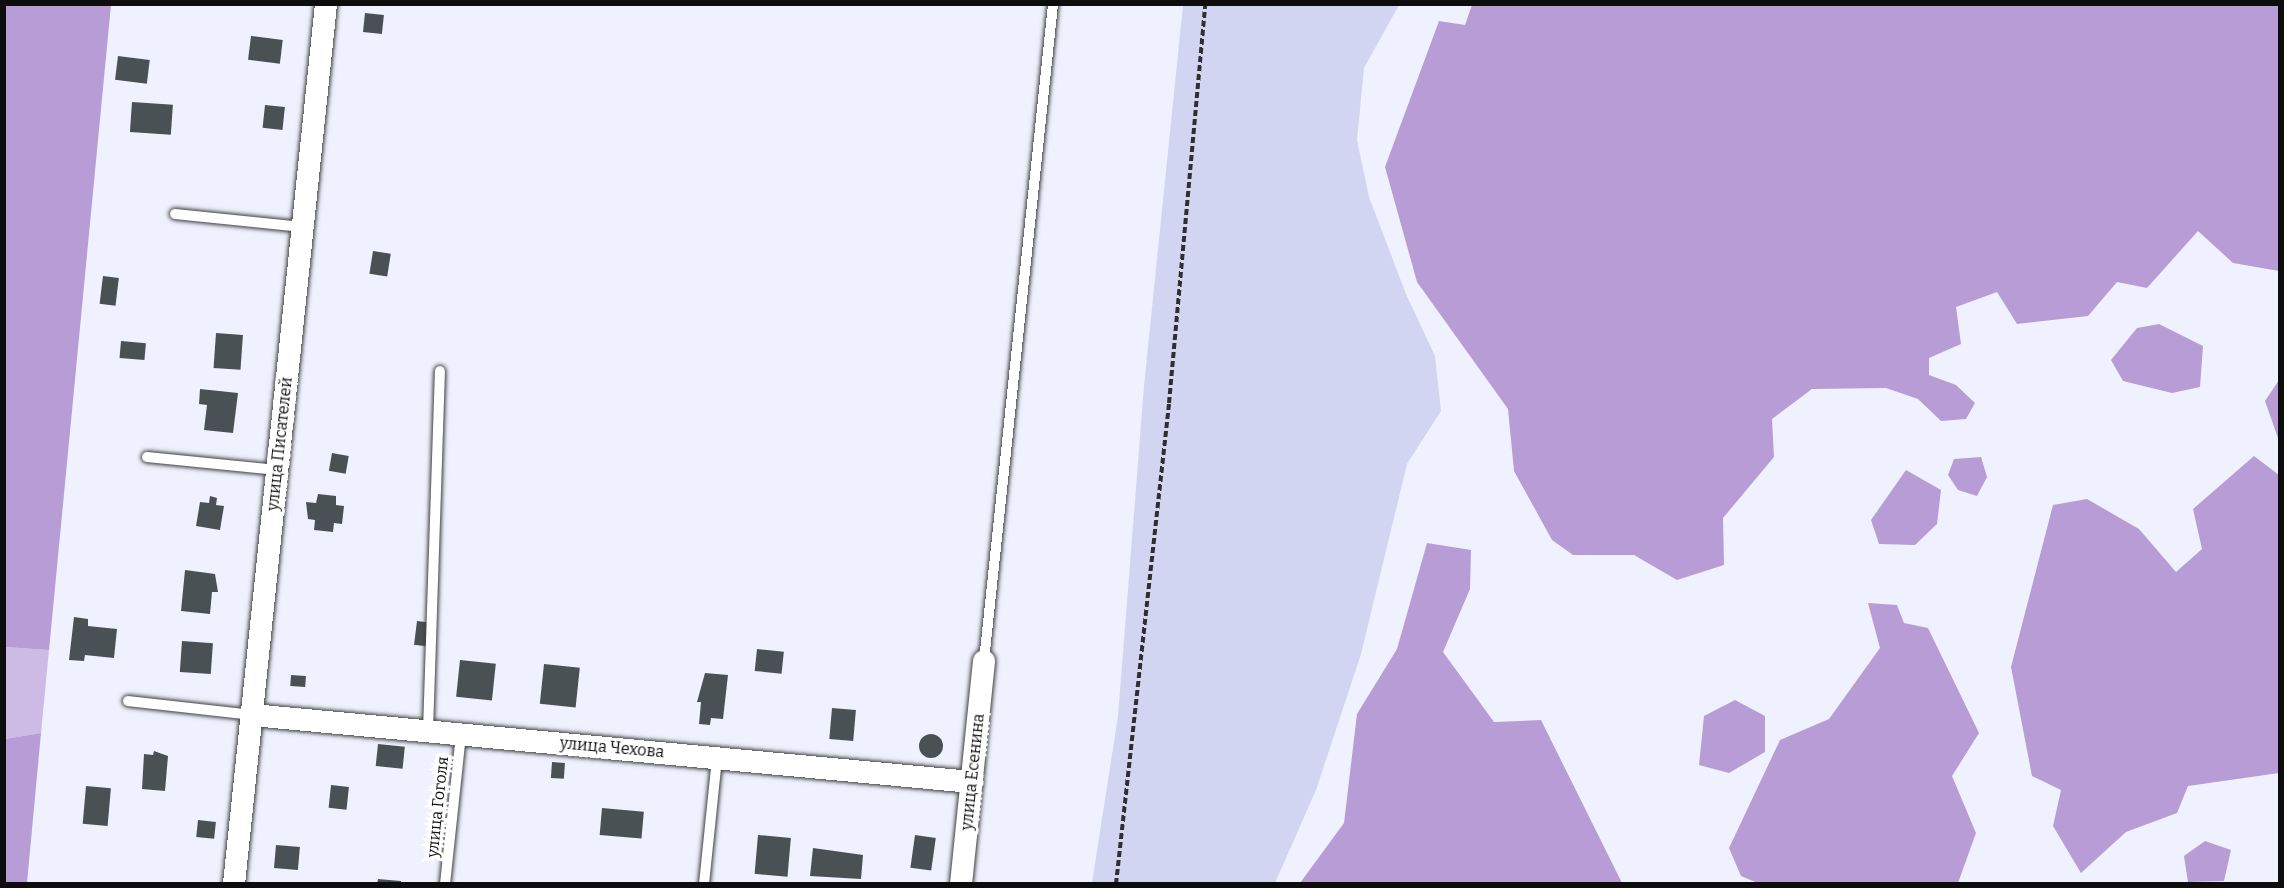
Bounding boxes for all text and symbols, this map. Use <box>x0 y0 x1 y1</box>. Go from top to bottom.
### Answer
street label: улица Писателей <box>263 376 297 512</box>
street label: улица Есенина <box>957 713 989 831</box>
street label: улица Чехова <box>559 734 665 762</box>
street label: улица Гоголя <box>423 755 453 859</box>

